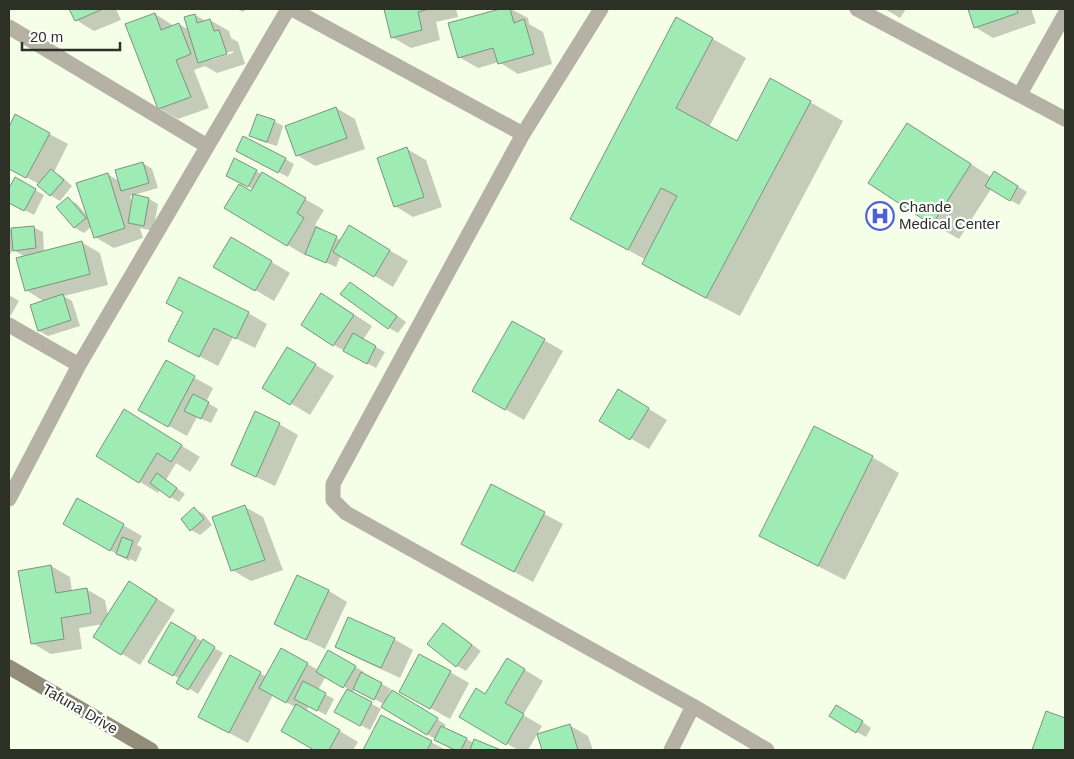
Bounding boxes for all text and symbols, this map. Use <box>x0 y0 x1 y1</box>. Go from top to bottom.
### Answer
scale bar <box>22 20 120 52</box>
text: 20 m <box>30 28 63 45</box>
place label: Chande Medical Center <box>899 198 1000 232</box>
hospital icon: Chande Medical Center <box>865 201 895 231</box>
street label: Tafuna Drive <box>40 680 121 737</box>

